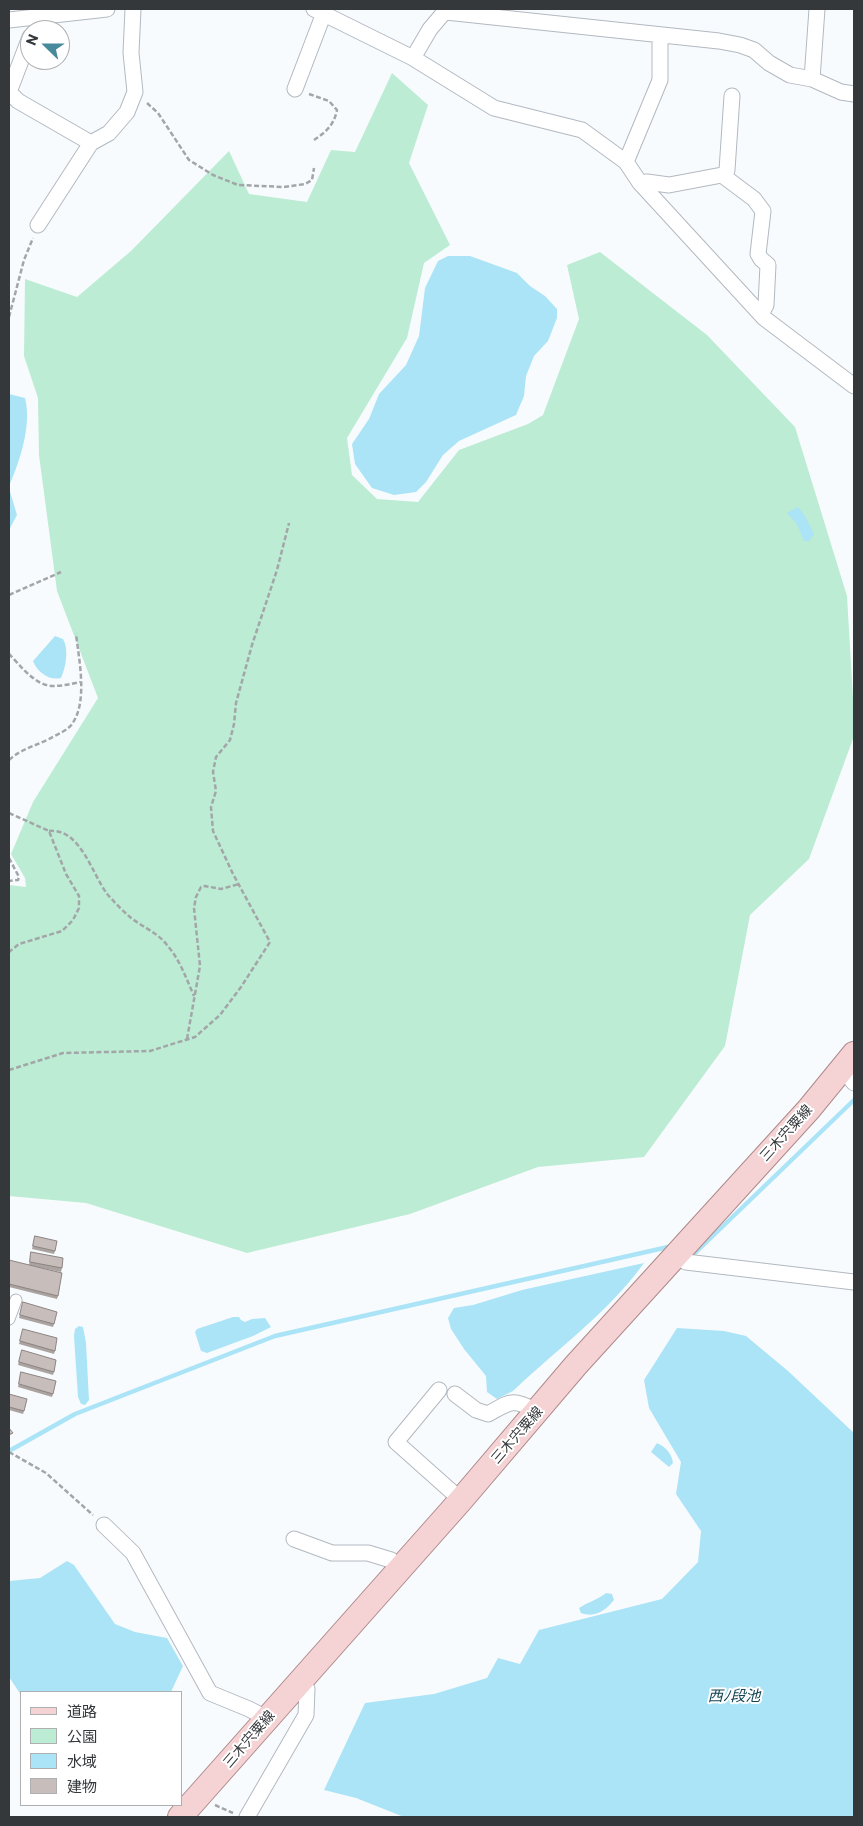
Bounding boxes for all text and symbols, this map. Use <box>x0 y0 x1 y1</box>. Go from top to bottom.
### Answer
north arrow <box>20 20 70 70</box>
text: N <box>22 32 41 48</box>
street label: 三木宍粟線 <box>756 1101 816 1165</box>
street label: 三木宍粟線 <box>488 1403 546 1467</box>
water label: 西ﾉ段池 <box>708 1687 760 1705</box>
legend <box>20 1691 182 1806</box>
text: 道路 <box>67 1702 97 1720</box>
street label: 三木宍粟線 <box>220 1707 278 1771</box>
text: 公園 <box>67 1727 97 1745</box>
text: 水域 <box>67 1752 97 1770</box>
text: 建物 <box>67 1777 97 1795</box>

